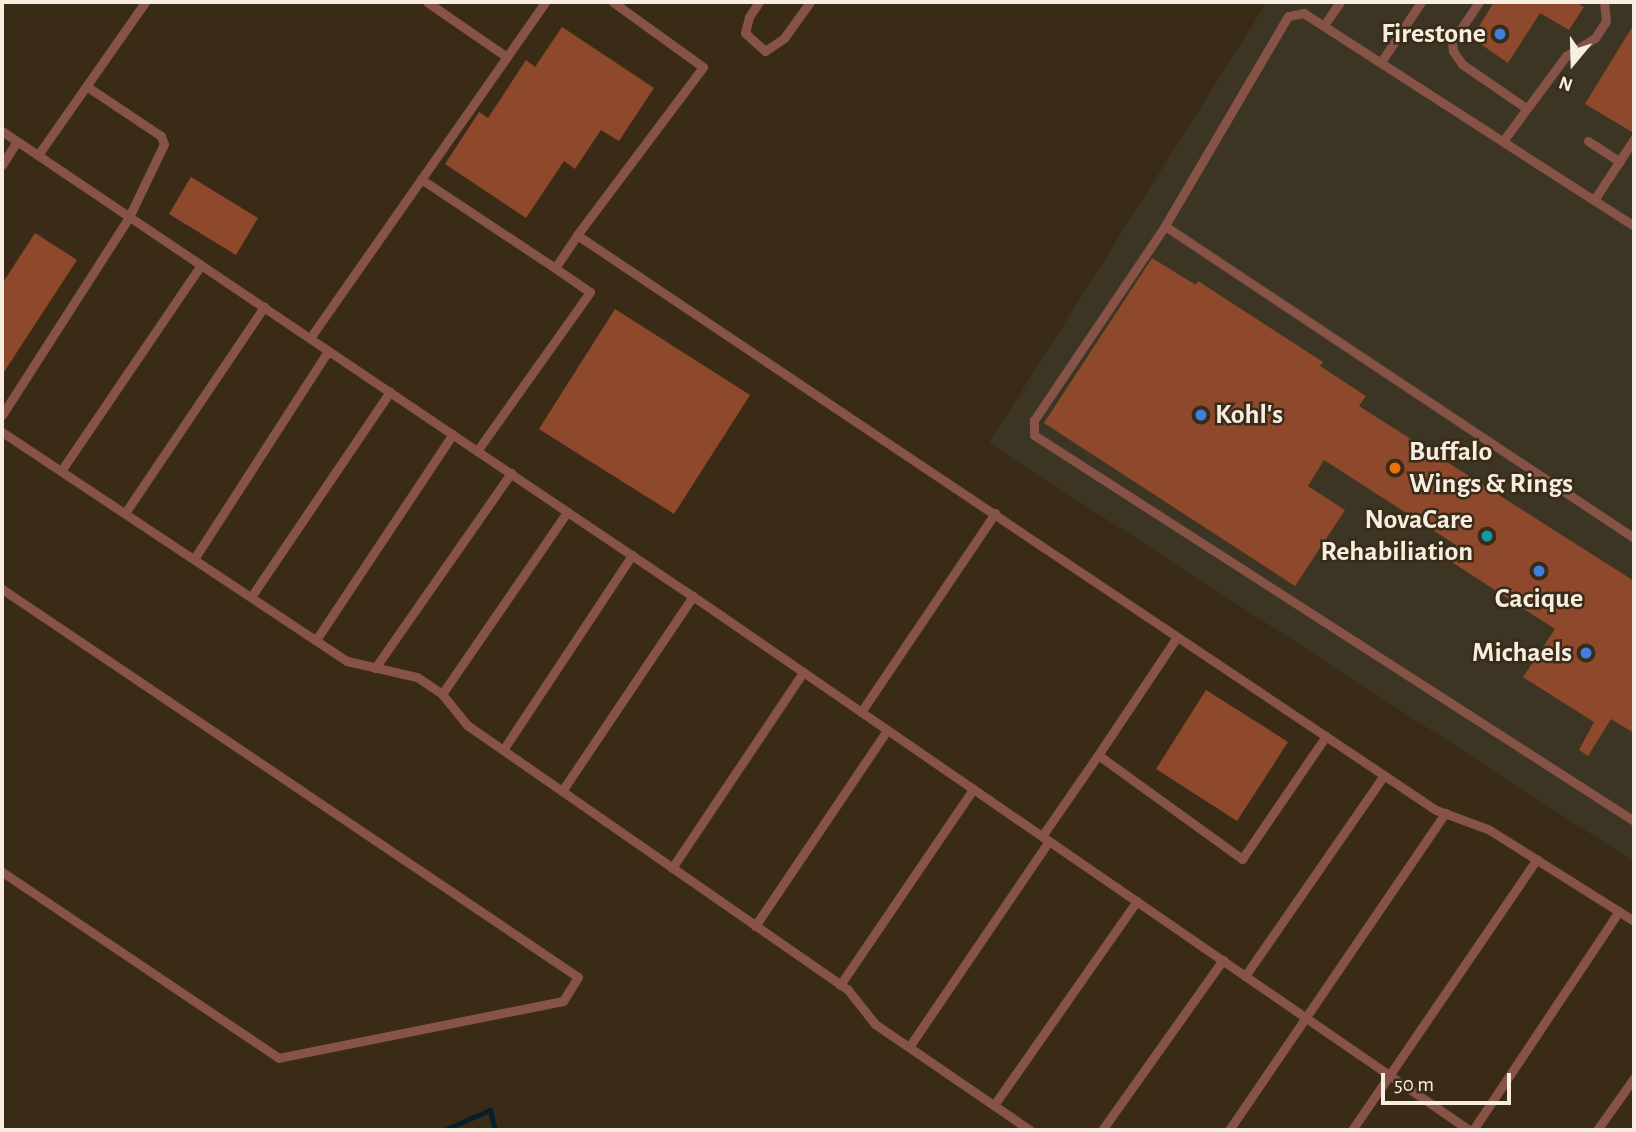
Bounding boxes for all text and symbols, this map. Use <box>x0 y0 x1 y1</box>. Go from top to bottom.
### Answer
place label: Firestone <box>1381 17 1486 51</box>
marker: Firestone <box>1492 26 1508 42</box>
north arrow <box>1538 28 1608 98</box>
text: N <box>1557 72 1575 94</box>
place label: Kohl's <box>1215 398 1283 432</box>
marker: Kohl's <box>1193 407 1209 423</box>
place label: Buffalo Wings & Rings <box>1409 435 1573 501</box>
marker: Buffalo Wings & Rings <box>1387 460 1403 476</box>
place label: NovaCare Rehabiliation <box>1321 503 1473 569</box>
marker: NovaCare Rehabiliation <box>1479 528 1495 544</box>
marker: Cacique <box>1531 563 1547 579</box>
place label: Cacique <box>1495 582 1583 616</box>
place label: Michaels <box>1472 636 1572 670</box>
marker: Michaels <box>1578 645 1594 661</box>
scale bar <box>1384 1058 1514 1102</box>
text: 50 m <box>1394 1074 1434 1095</box>

